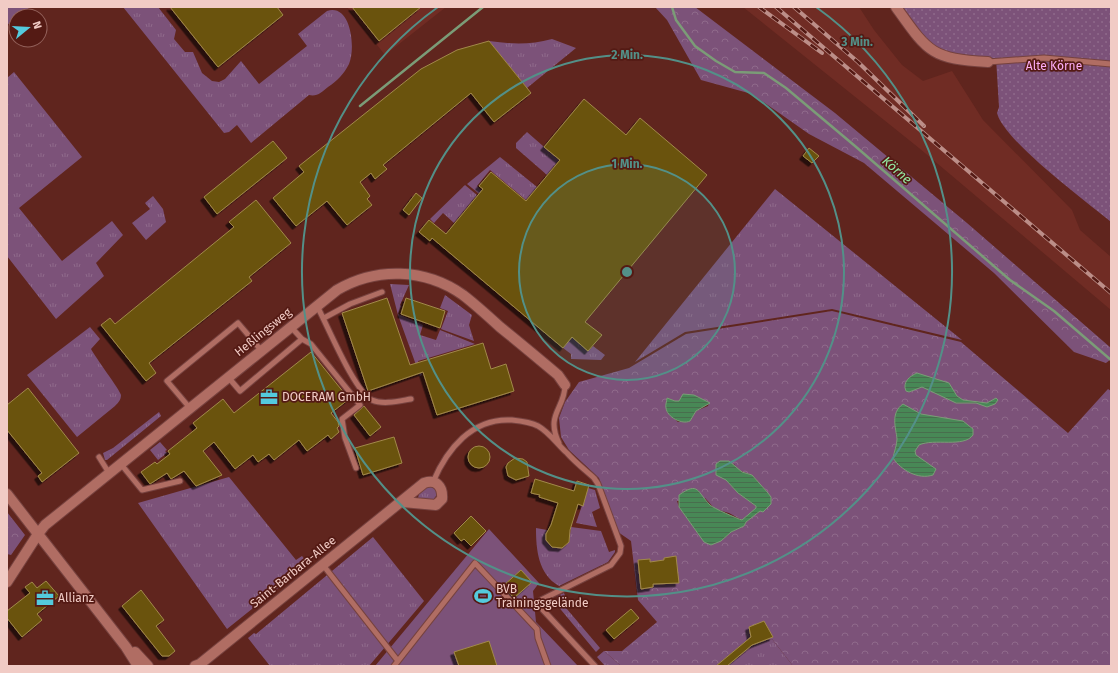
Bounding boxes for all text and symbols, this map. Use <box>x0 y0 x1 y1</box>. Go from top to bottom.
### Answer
north arrow <box>8 8 48 48</box>
text: N <box>30 20 44 31</box>
text: 3 Min. <box>840 35 873 49</box>
text: 2 Min. <box>611 48 643 62</box>
park label: Alte Körne <box>1026 59 1082 73</box>
water label: Körne <box>879 153 915 187</box>
text: 1 Min. <box>611 157 643 171</box>
centre of rings <box>620 265 634 279</box>
street label: Heßlingsweg <box>232 304 295 359</box>
office icon: DOCERAM GmbH <box>259 387 279 407</box>
place label: DOCERAM GmbH <box>282 390 371 404</box>
street label: Saint-Barbara-Allee <box>247 533 339 611</box>
place label: BVB Trainingsgelände <box>496 582 589 610</box>
sports icon: BVB Trainingsgelände <box>473 586 493 606</box>
office icon: Allianz <box>35 588 55 608</box>
place label: Allianz <box>58 591 94 605</box>

